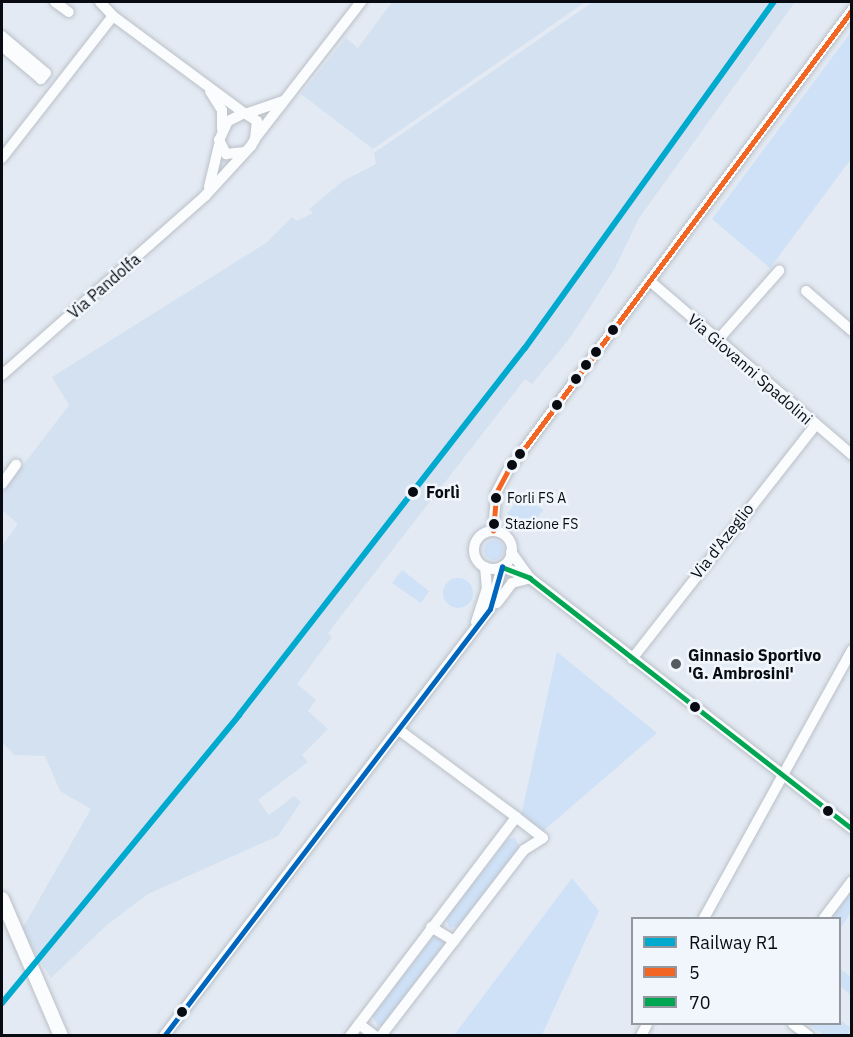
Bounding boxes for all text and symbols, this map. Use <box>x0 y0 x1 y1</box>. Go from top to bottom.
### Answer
street label: Via Pandolfa <box>64 249 144 323</box>
street label: Via Giovanni Spadolini <box>684 310 816 428</box>
unlabelled marker <box>607 324 619 336</box>
unlabelled marker <box>590 346 602 358</box>
unlabelled marker <box>580 359 592 371</box>
unlabelled marker <box>570 373 582 385</box>
unlabelled marker <box>551 399 563 411</box>
unlabelled marker <box>514 448 526 460</box>
unlabelled marker <box>506 459 518 471</box>
place label: Forlì <box>426 482 460 502</box>
marker: Forlì <box>404 483 422 501</box>
place label: Forli FS A <box>507 490 566 506</box>
marker: Forli FS A <box>490 492 502 504</box>
street label: Via d'Azeglio <box>687 499 757 583</box>
place label: Stazione FS <box>505 516 578 532</box>
marker: Stazione FS <box>488 518 500 530</box>
place label: Ginnasio Sportivo 'G. Ambrosini' <box>688 645 821 683</box>
marker: Ginnasio Sportivo 'G. Ambrosini' <box>669 657 683 671</box>
unlabelled marker <box>689 701 701 713</box>
unlabelled marker <box>822 805 834 817</box>
legend <box>631 917 841 1025</box>
text: Railway R1 <box>689 931 778 954</box>
text: 5 <box>689 961 700 984</box>
text: 70 <box>689 991 711 1014</box>
unlabelled marker <box>176 1006 188 1018</box>

